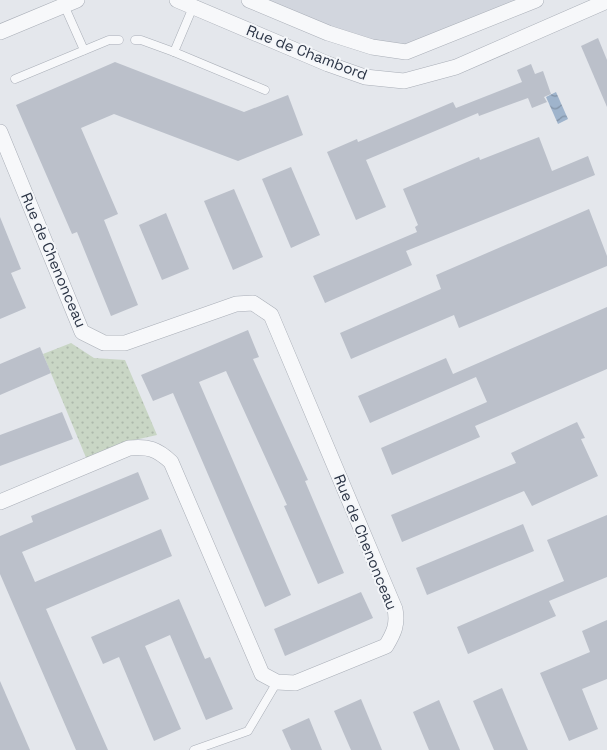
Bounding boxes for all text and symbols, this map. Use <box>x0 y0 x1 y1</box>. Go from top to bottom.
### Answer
street label: Rue de Chambord <box>244 20 370 84</box>
street label: Rue de Chenonceau <box>17 190 91 330</box>
street label: Rue de Chenonceau <box>330 471 402 613</box>

